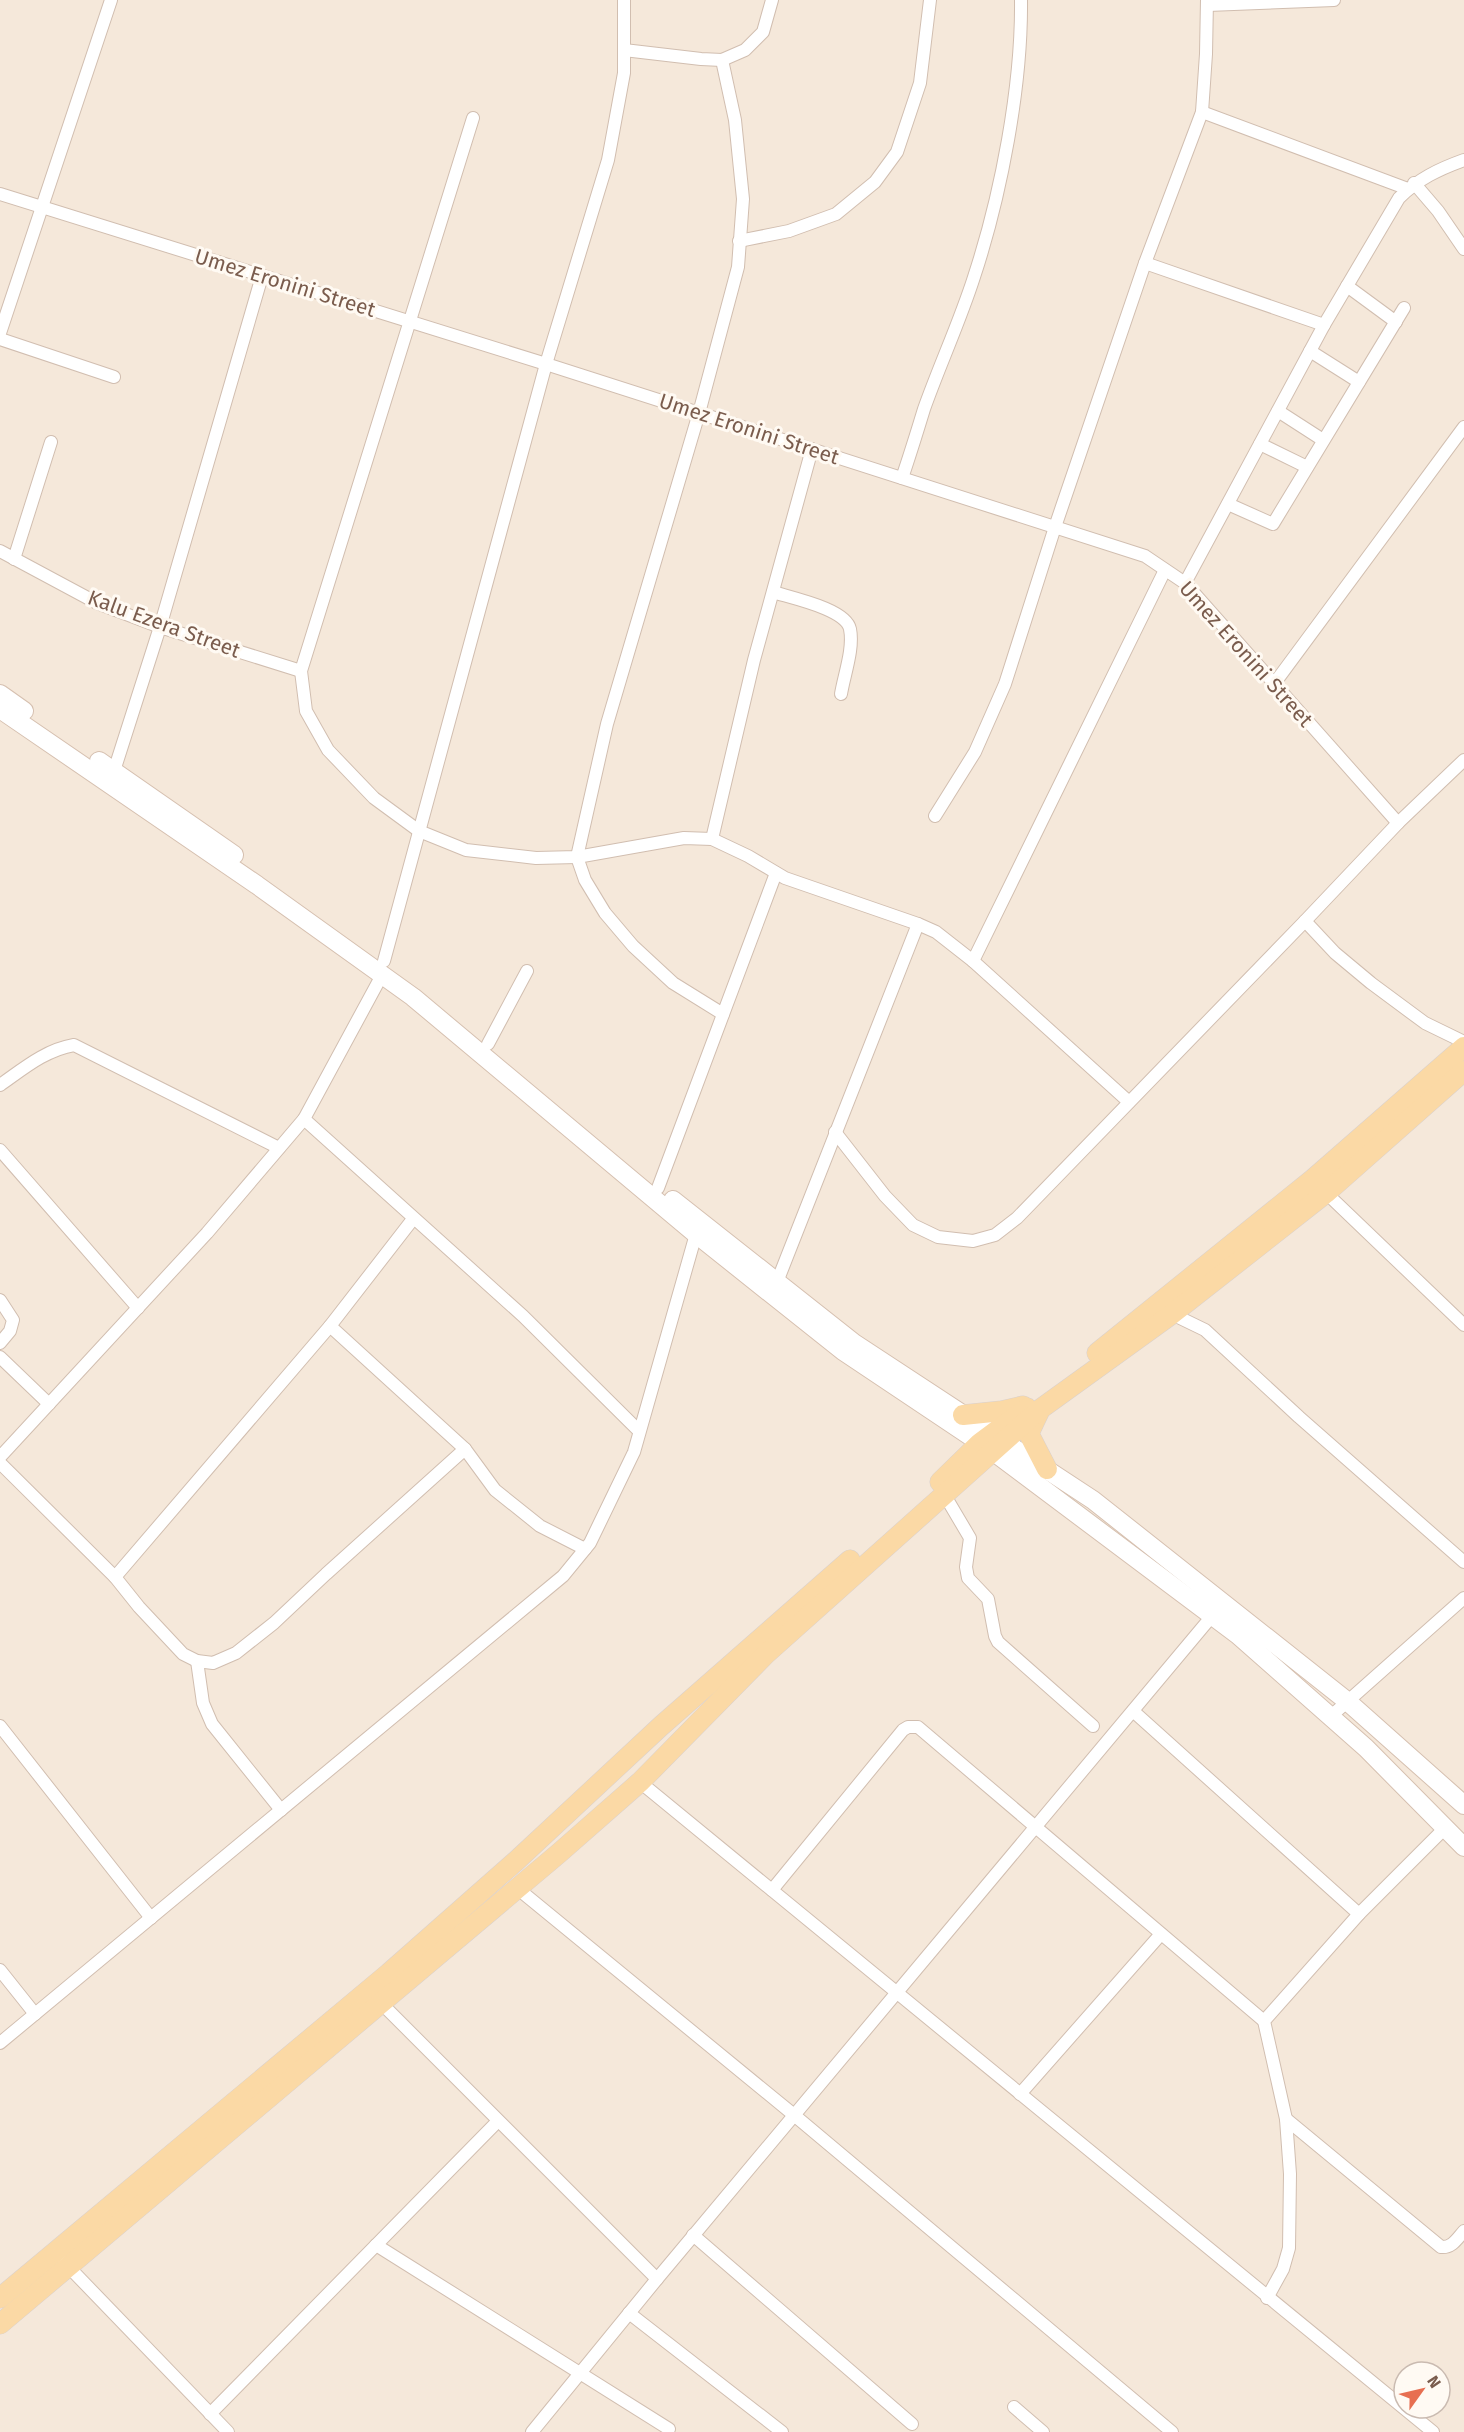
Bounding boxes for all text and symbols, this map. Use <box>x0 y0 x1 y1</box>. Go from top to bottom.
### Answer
street label: Umez Eronini Street <box>191 243 379 323</box>
street label: Umez Eronini Street <box>656 388 843 470</box>
street label: Umez Eronini Street <box>1174 576 1319 733</box>
street label: Kalu Ezera Street <box>84 584 244 664</box>
north arrow <box>1392 2360 1452 2420</box>
text: N <box>1423 2372 1445 2392</box>

